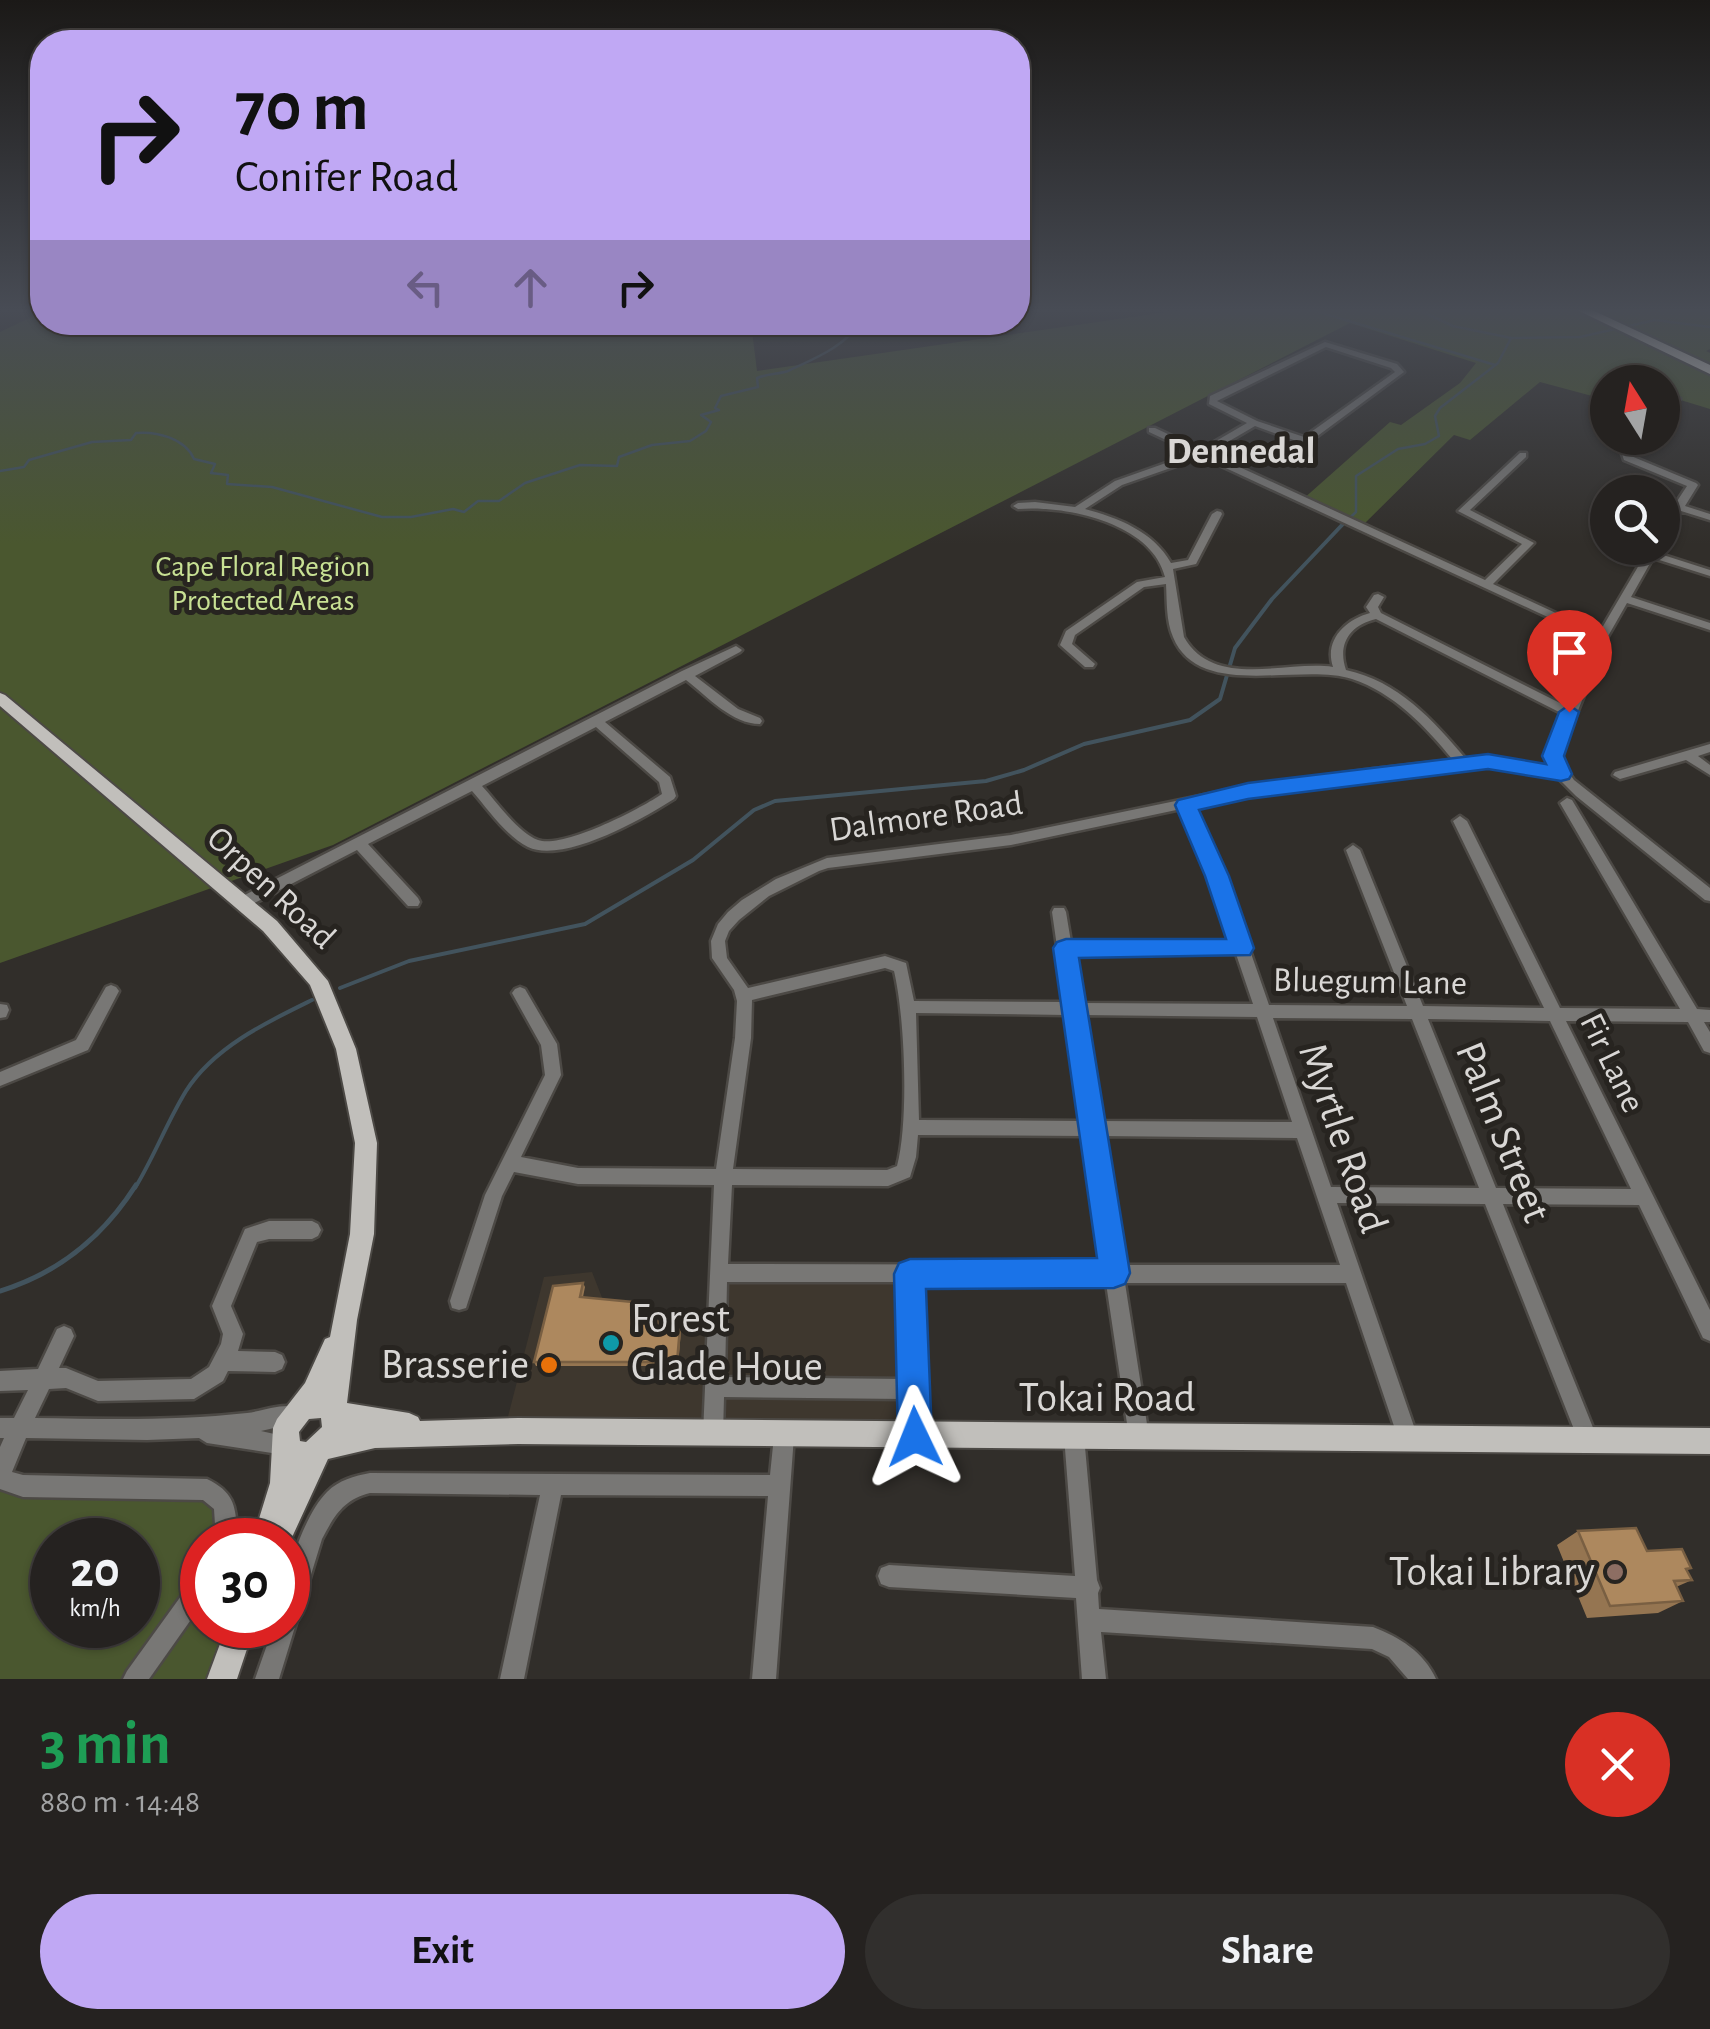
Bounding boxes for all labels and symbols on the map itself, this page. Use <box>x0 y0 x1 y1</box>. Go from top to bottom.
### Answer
north arrow <box>1590 365 1680 455</box>
district label: Dennedal <box>1167 433 1315 471</box>
park label: Cape Floral Region Protected Areas <box>156 552 370 616</box>
pin <box>1527 610 1612 713</box>
street label: Dalmore Road <box>827 786 1025 848</box>
street label: Orpen Road <box>200 820 342 956</box>
street label: Bluegum Lane <box>1273 963 1467 1001</box>
street label: Fir Lane <box>1573 1008 1651 1118</box>
street label: Palm Street <box>1448 1036 1558 1228</box>
street label: Myrtle Road <box>1291 1038 1395 1238</box>
place label: Forest Glade Houe <box>631 1298 823 1388</box>
marker: Forest Glade Houe <box>600 1332 622 1354</box>
place label: Brasserie <box>381 1344 529 1386</box>
marker: Brasserie <box>538 1354 560 1376</box>
street label: Tokai Road <box>1019 1377 1195 1419</box>
position arrow <box>863 1385 967 1489</box>
speed limit sign: 30 <box>180 1518 310 1648</box>
place label: Tokai Library <box>1389 1551 1595 1593</box>
marker: Tokai Library <box>1604 1561 1626 1583</box>

